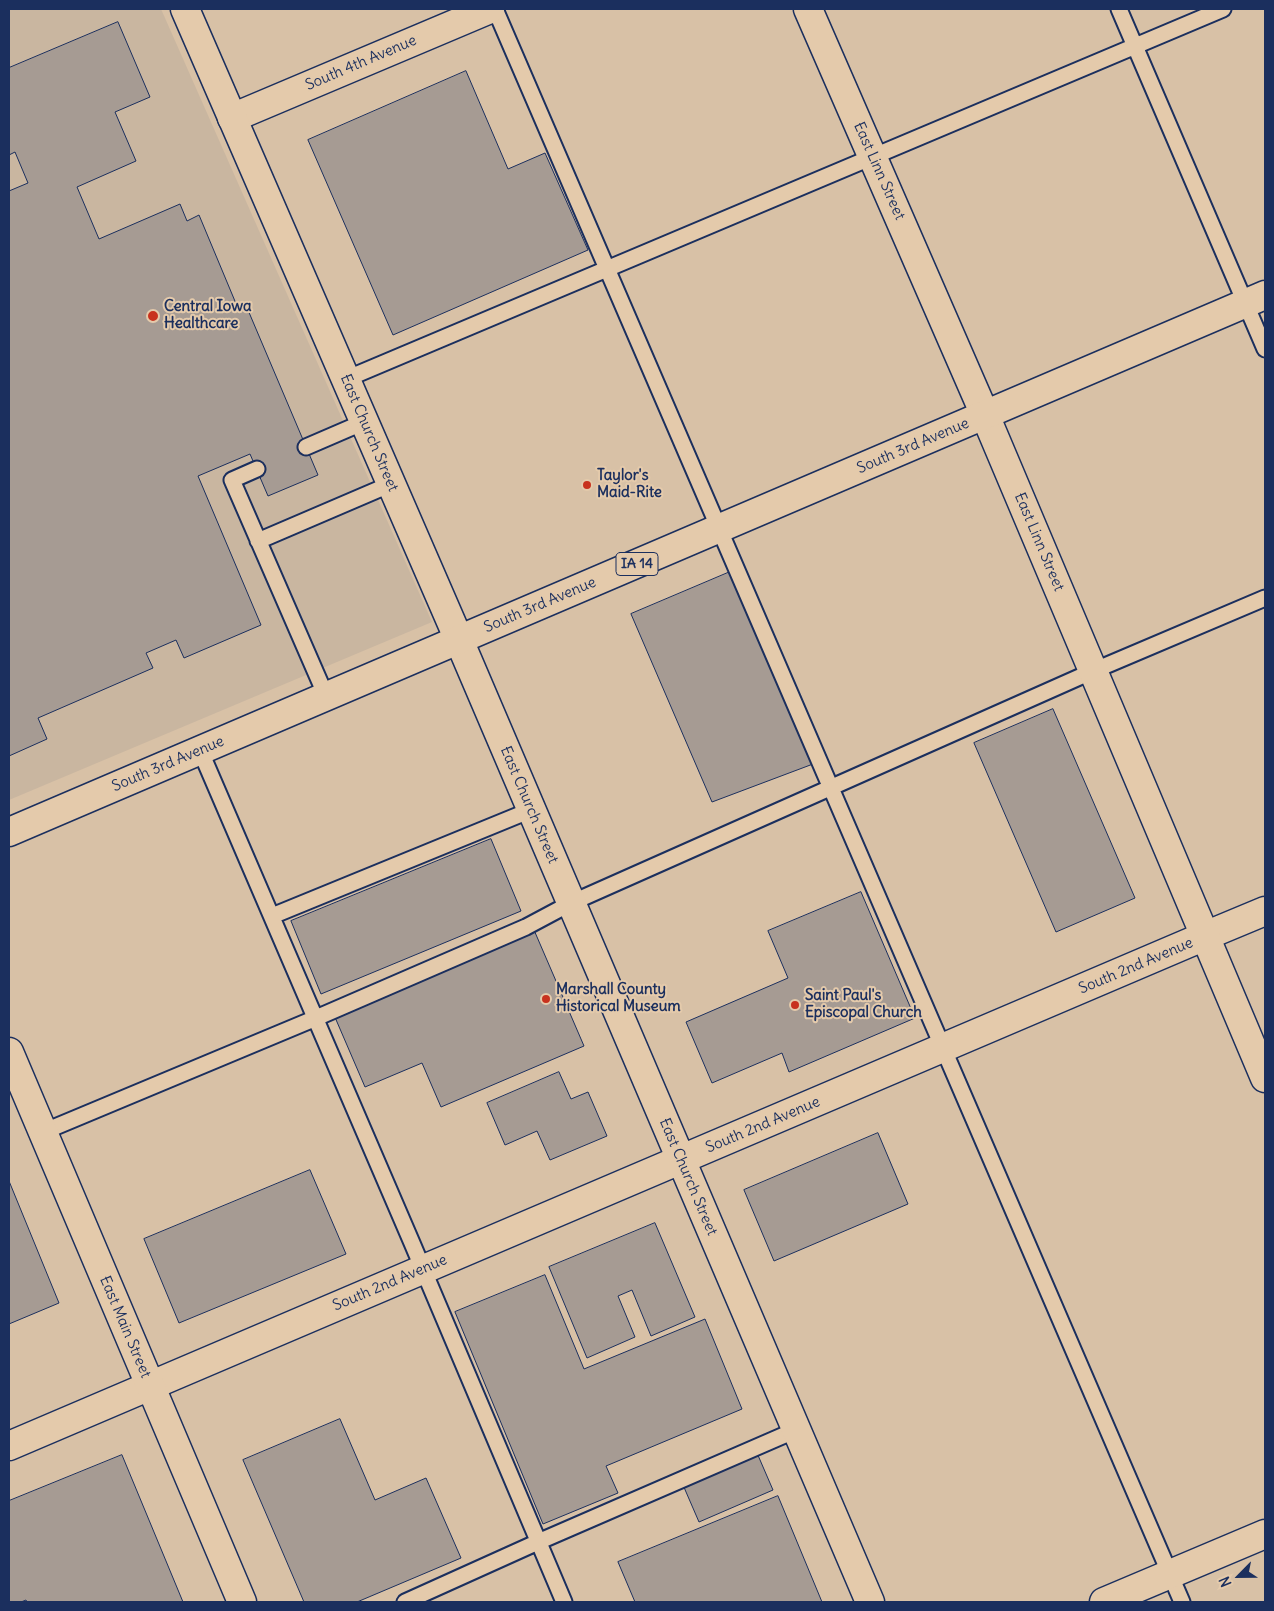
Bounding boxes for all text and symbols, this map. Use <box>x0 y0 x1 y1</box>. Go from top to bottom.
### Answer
street label: South 4th Avenue <box>303 31 419 95</box>
street label: East Linn Street <box>849 119 909 223</box>
place label: Central Iowa Healthcare <box>164 298 252 333</box>
marker: Central Iowa Healthcare <box>146 309 160 323</box>
street label: East Church Street <box>336 372 402 494</box>
street label: South 3rd Avenue <box>854 414 972 478</box>
place label: Taylor's Maid-Rite <box>597 467 662 502</box>
marker: Taylor's Maid-Rite <box>581 479 593 491</box>
street label: East Linn Street <box>1010 490 1068 594</box>
road number: IA 14 <box>616 552 658 576</box>
street label: South 3rd Avenue <box>481 573 599 637</box>
street label: South 3rd Avenue <box>109 732 227 796</box>
street label: East Church Street <box>496 744 562 866</box>
street label: South 2nd Avenue <box>1076 934 1196 998</box>
place label: Marshall County Historical Museum <box>556 981 681 1016</box>
place label: Saint Paul's Episcopal Church <box>805 987 922 1022</box>
marker: Marshall County Historical Museum <box>540 993 552 1005</box>
marker: Saint Paul's Episcopal Church <box>789 999 801 1011</box>
street label: South 2nd Avenue <box>703 1093 823 1157</box>
street label: East Church Street <box>655 1116 721 1238</box>
street label: South 2nd Avenue <box>330 1251 450 1315</box>
street label: East Main Street <box>95 1273 155 1381</box>
north arrow <box>1214 1551 1264 1601</box>
text: N <box>1215 1574 1235 1590</box>

